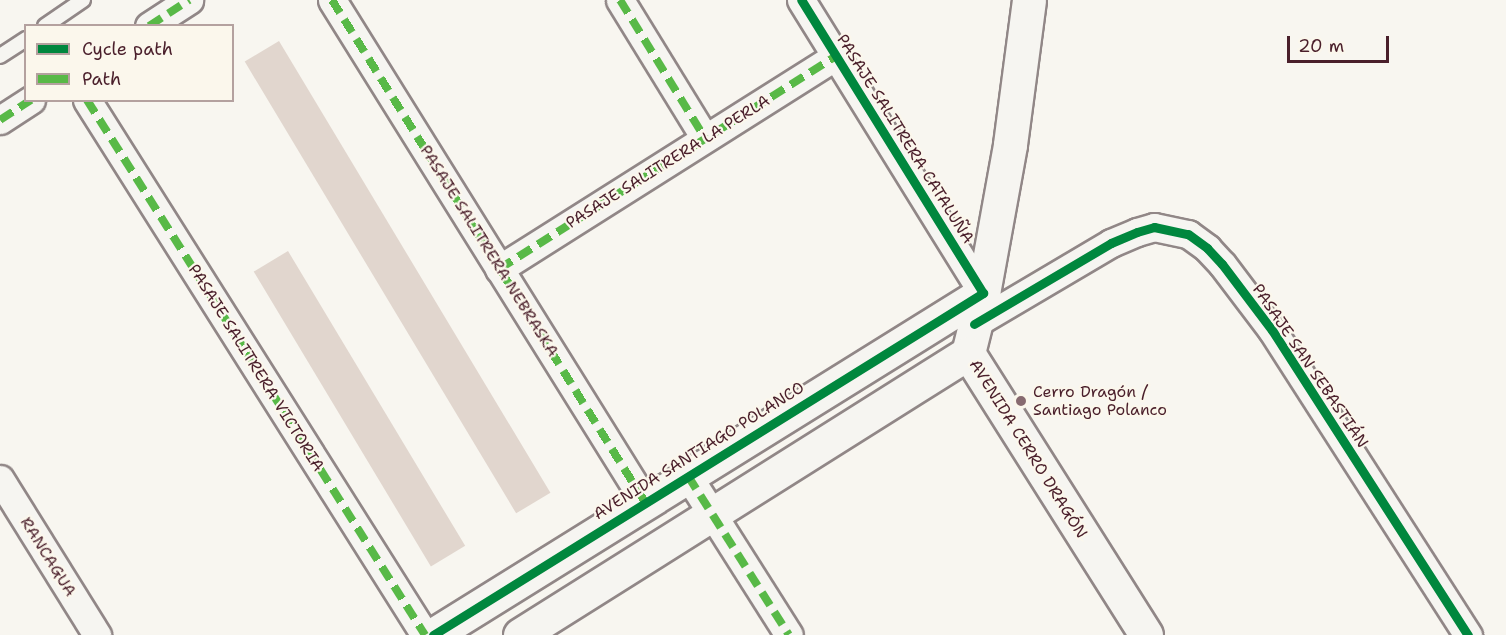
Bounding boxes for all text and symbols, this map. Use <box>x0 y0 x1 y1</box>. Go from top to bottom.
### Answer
legend <box>24 24 234 102</box>
scale bar <box>1290 24 1392 62</box>
street label: PASAJE SALITRERA CATALUÑA <box>832 31 978 247</box>
text: 20 m <box>1298 34 1344 58</box>
text: Cycle path <box>82 37 173 61</box>
text: Path <box>82 67 121 91</box>
street label: PASAJE SALITRERA LA PERLA <box>563 91 773 233</box>
street label: PASAJE SALITRERA NEBRASKA <box>416 142 562 360</box>
street label: PASAJE SALITRERA VICTORIA <box>184 261 328 475</box>
street label: PASAJE SAN SEBASTIÁN <box>1248 280 1372 452</box>
street label: AVENIDA CERRO DRAGÓN <box>965 356 1091 542</box>
street label: AVENIDA SANTIAGO POLANCO <box>590 378 808 524</box>
place label: Cerro Dragón / Santiago Polanco <box>1033 382 1167 420</box>
marker: Cerro Dragón / Santiago Polanco <box>1014 394 1028 408</box>
street label: RANCAGUA <box>16 514 80 600</box>

